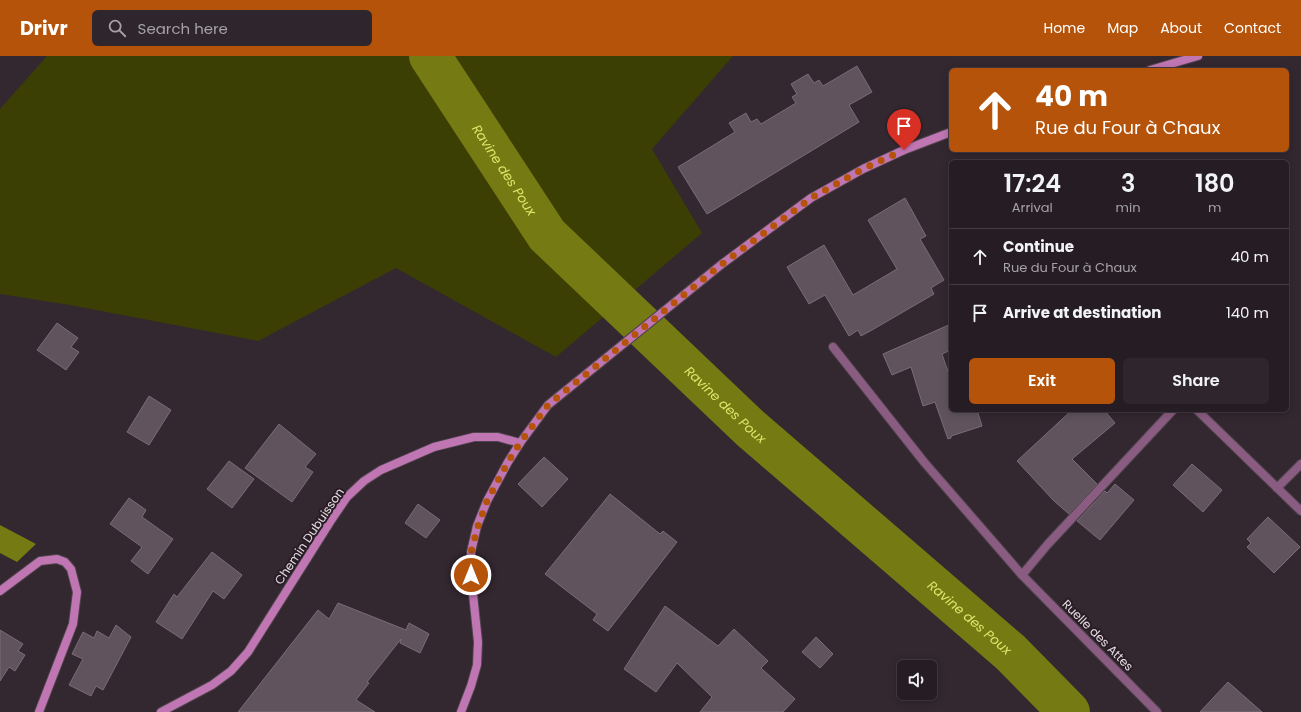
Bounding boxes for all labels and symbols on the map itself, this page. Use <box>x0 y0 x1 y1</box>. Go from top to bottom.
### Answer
pin <box>887 109 921 150</box>
water label: Ravine des Poux <box>468 121 542 220</box>
water label: Ravine des Poux <box>681 361 771 448</box>
street label: Chemin Dubuisson <box>270 484 348 588</box>
position arrow <box>450 554 492 596</box>
water label: Ravine des Poux <box>924 576 1016 659</box>
street label: Ruelle des Attes <box>1059 596 1137 674</box>

